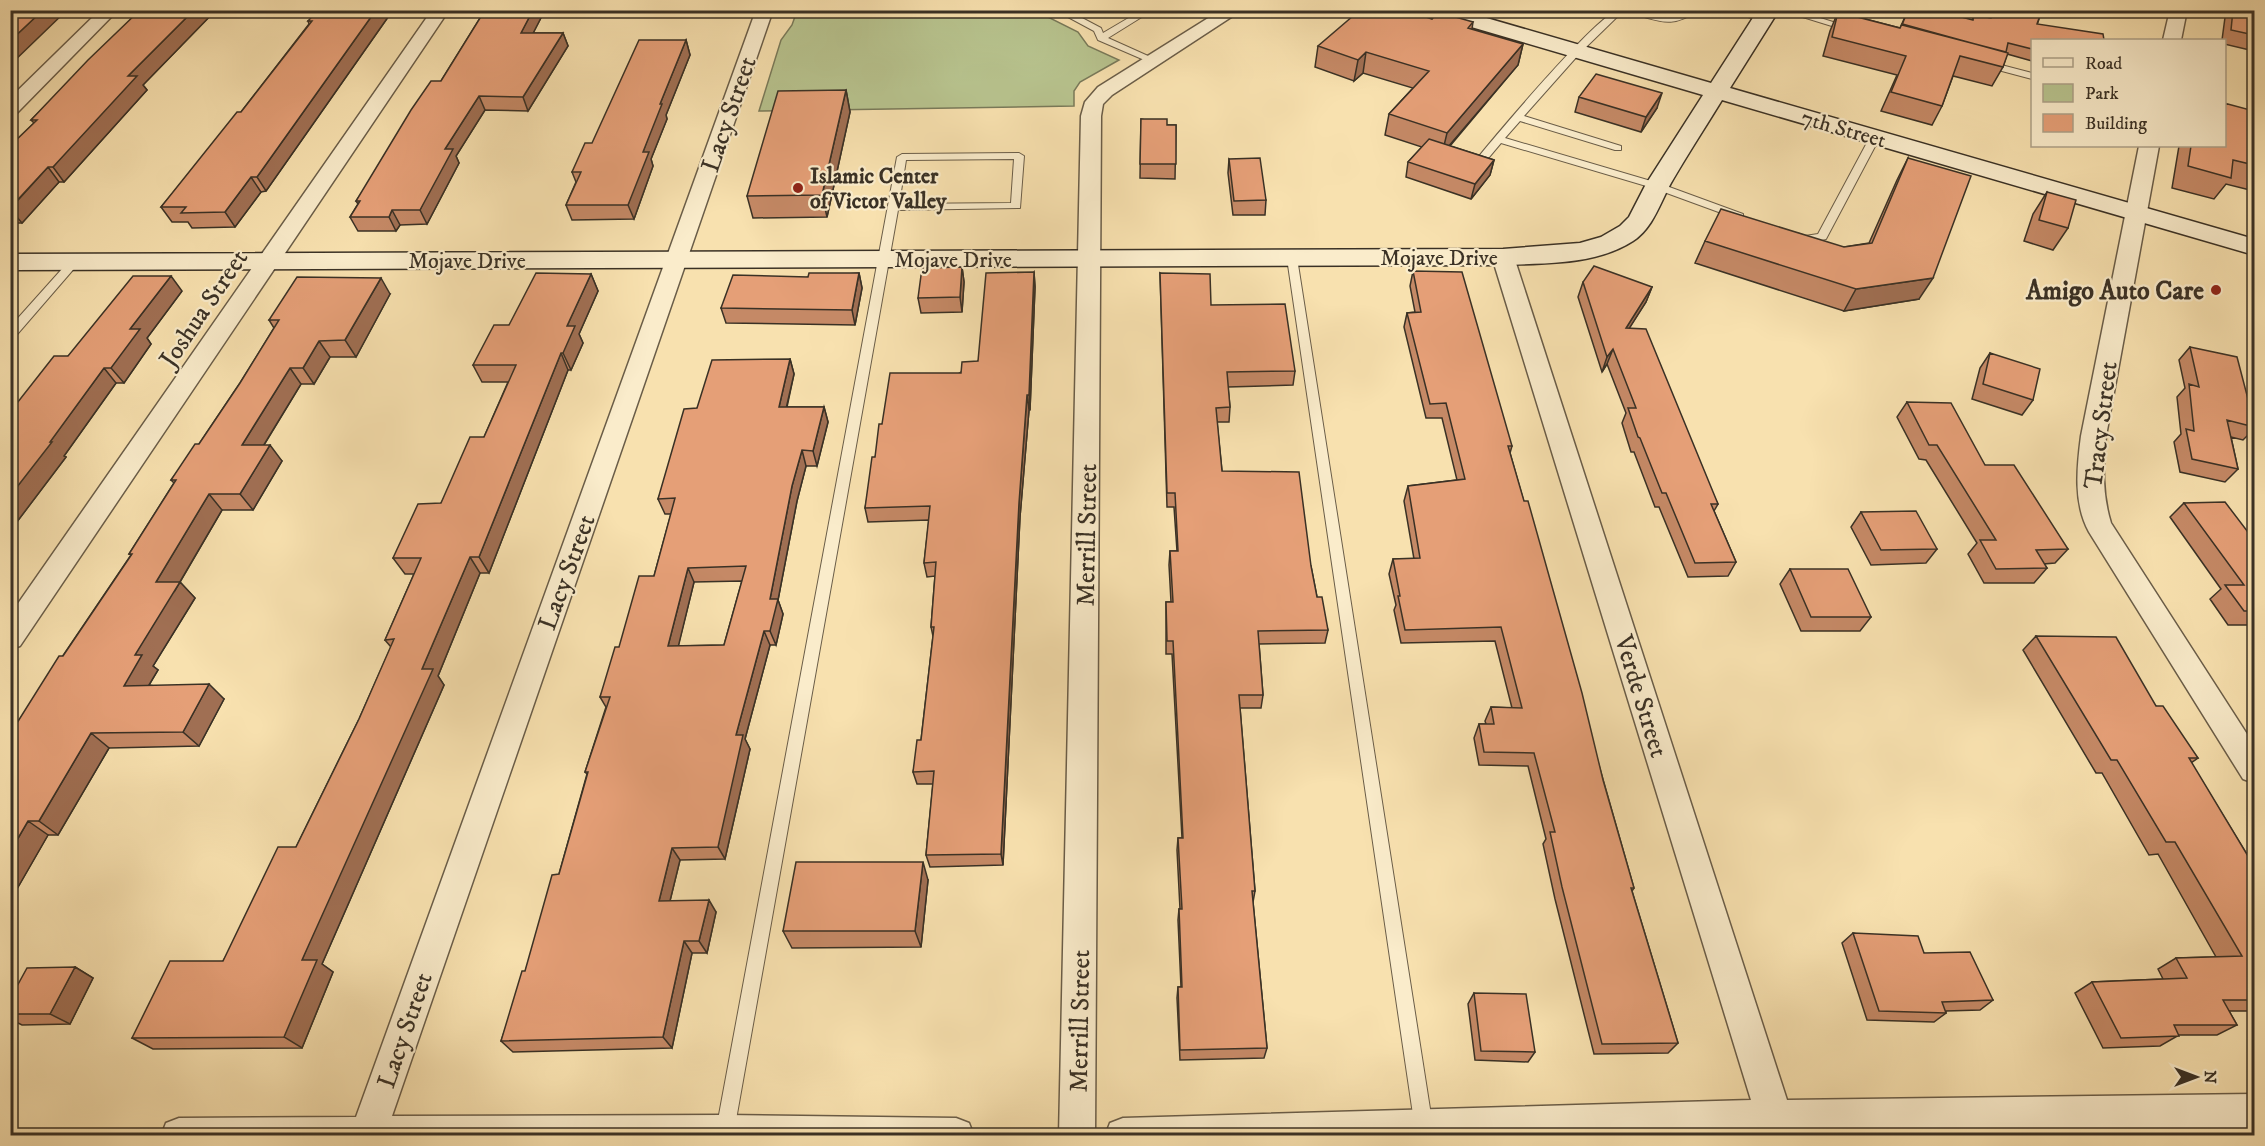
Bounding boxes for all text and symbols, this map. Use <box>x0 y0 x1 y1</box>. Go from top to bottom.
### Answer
legend <box>2031 39 2226 147</box>
street label: Lacy Street <box>694 52 765 177</box>
text: Road <box>2085 53 2122 75</box>
text: Park <box>2085 83 2119 105</box>
street label: 7th Street <box>1798 104 1889 154</box>
text: Building <box>2085 113 2147 135</box>
place label: Islamic Center of Victor Valley <box>810 163 947 215</box>
marker: Islamic Center of Victor Valley <box>791 181 805 195</box>
street label: Joshua Street <box>152 244 256 376</box>
street label: Mojave Drive <box>1380 245 1498 272</box>
street label: Mojave Drive <box>894 247 1012 274</box>
street label: Mojave Drive <box>408 248 526 275</box>
place label: Amigo Auto Care <box>2025 275 2204 308</box>
marker: Amigo Auto Care <box>2209 283 2223 297</box>
street label: Tracy Street <box>2077 359 2126 491</box>
street label: Merrill Street <box>1070 463 1105 607</box>
street label: Lacy Street <box>531 510 604 635</box>
street label: Verde Street <box>1606 630 1675 762</box>
street label: Merrill Street <box>1063 949 1098 1093</box>
street label: Lacy Street <box>370 968 441 1093</box>
north arrow <box>2166 1047 2226 1107</box>
text: N <box>2200 1070 2220 1084</box>

